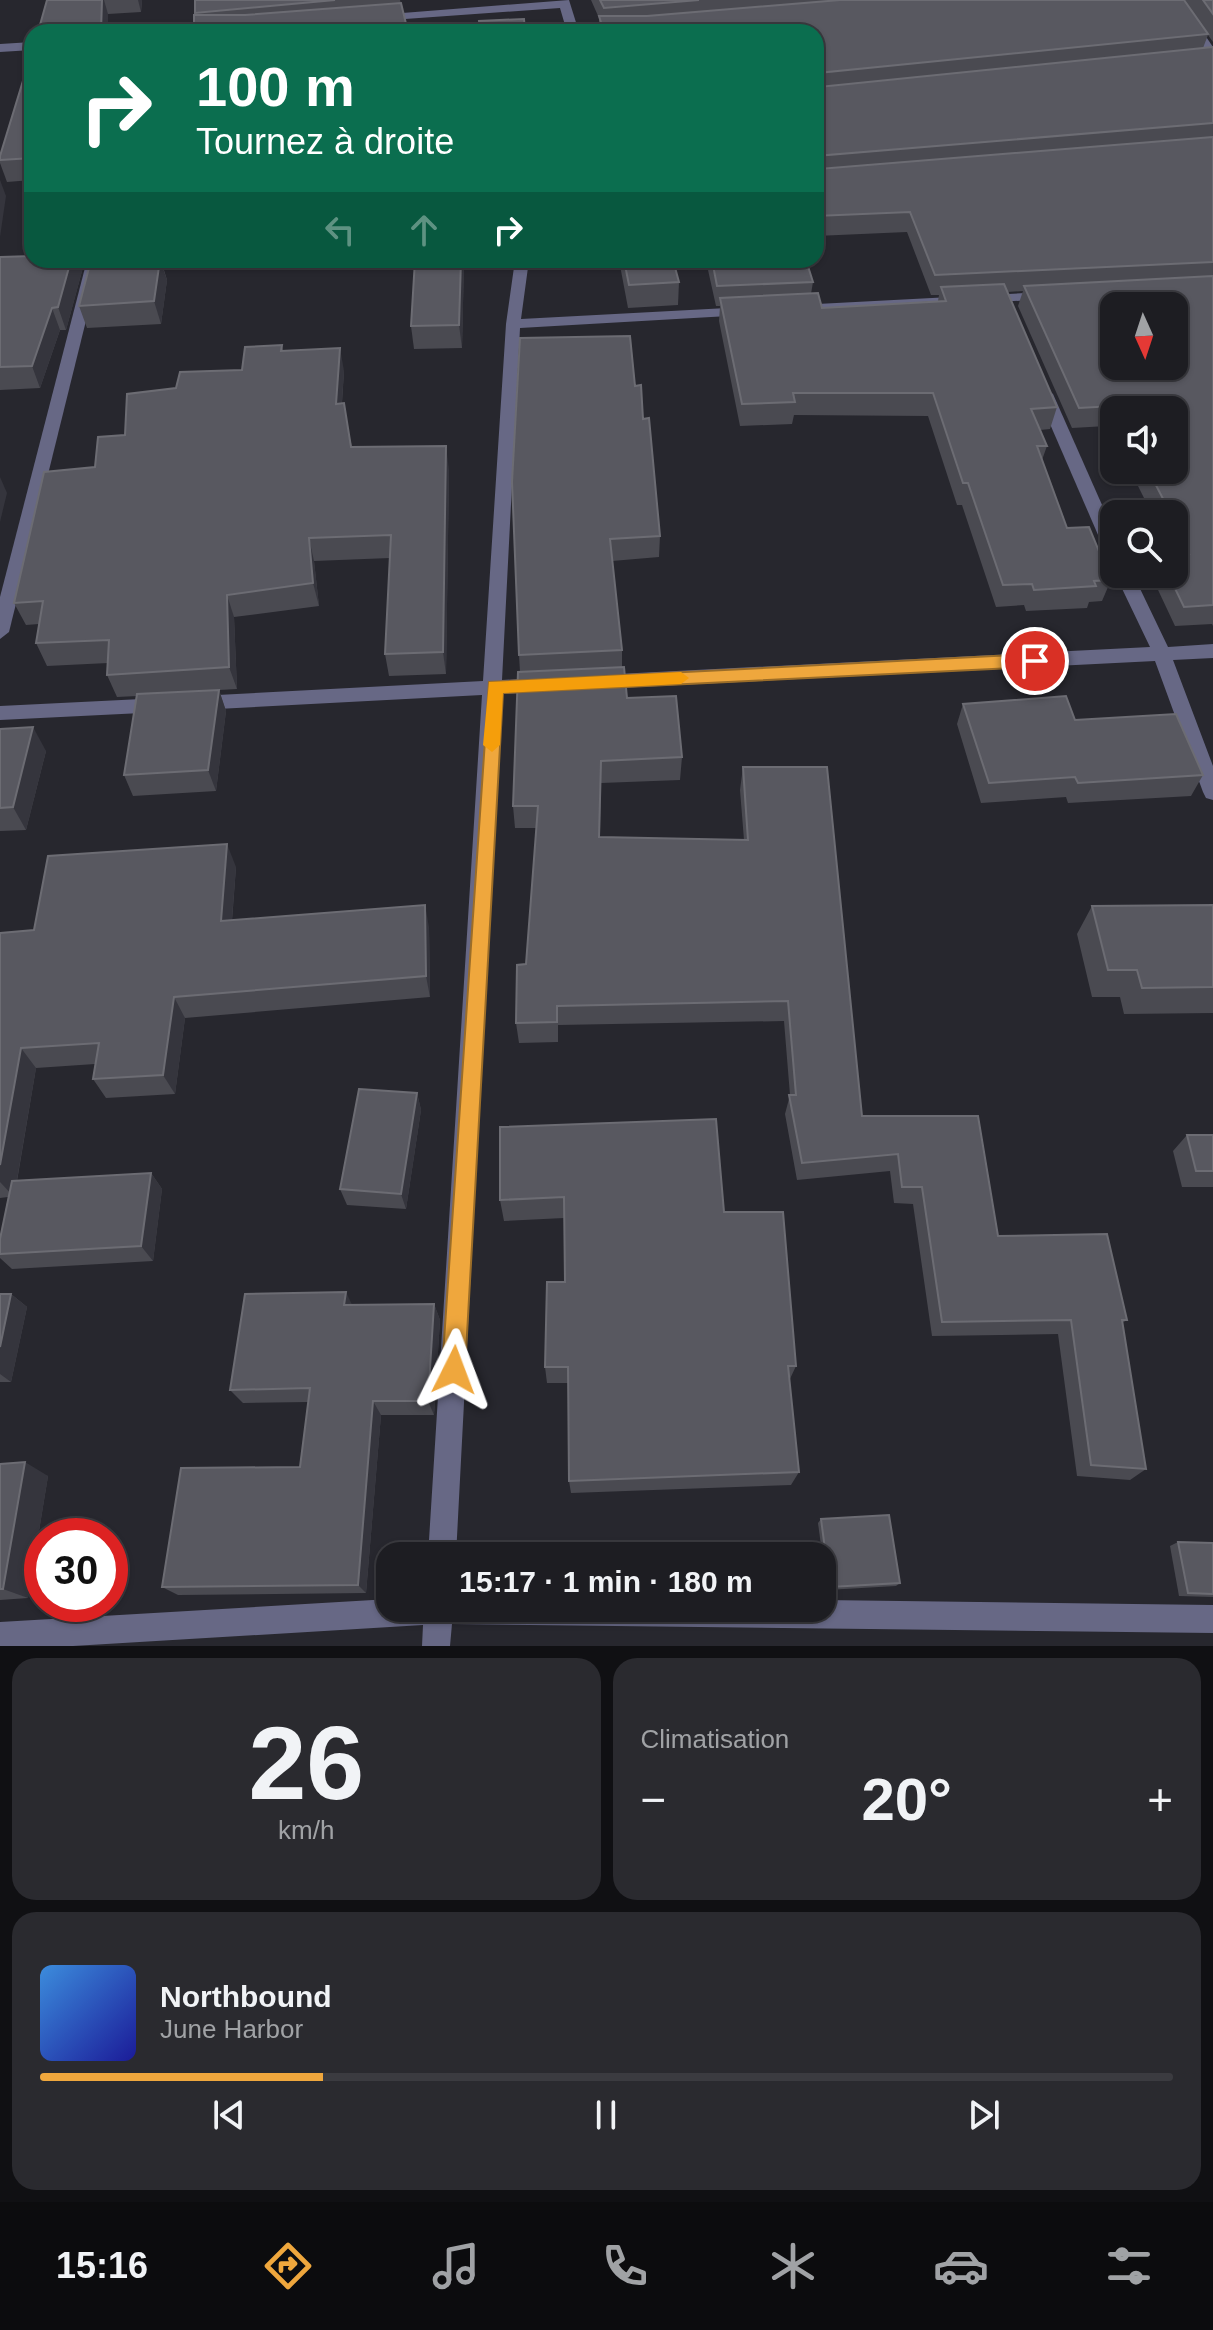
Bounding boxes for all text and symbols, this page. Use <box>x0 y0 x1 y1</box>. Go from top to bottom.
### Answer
text: 100 m <box>196 55 355 118</box>
icon: right <box>64 56 168 160</box>
text: Tournez à droite <box>196 121 454 162</box>
icon: left <box>318 208 362 252</box>
icon: ahead <box>402 208 446 252</box>
icon: right <box>486 208 530 252</box>
north arrow <box>1100 292 1188 380</box>
map controls <box>1100 292 1188 588</box>
button: sound <box>1100 396 1188 484</box>
button: search <box>1100 500 1188 588</box>
pin <box>1001 627 1069 695</box>
icon: arrive <box>1013 639 1057 683</box>
position arrow <box>412 1328 496 1412</box>
speed limit sign: 30 <box>24 1518 128 1622</box>
text: 15:17 · 1 min · 180 m <box>459 1565 753 1598</box>
text: 26 <box>248 1705 364 1821</box>
text: Climatisation <box>641 1724 789 1754</box>
text: 20° <box>861 1766 952 1833</box>
text: − <box>641 1775 666 1824</box>
text: + <box>1147 1775 1173 1824</box>
text: km/h <box>278 1815 334 1845</box>
text: Northbound <box>160 1980 332 2013</box>
text: June Harbor <box>160 2014 303 2044</box>
icon: previous <box>207 2093 251 2137</box>
icon: pause <box>584 2093 628 2137</box>
icon: next <box>962 2093 1006 2137</box>
icon: directions <box>260 2238 316 2294</box>
icon: music <box>428 2238 484 2294</box>
icon: phone <box>597 2238 653 2294</box>
icon: climate <box>765 2238 821 2294</box>
icon: car <box>933 2238 989 2294</box>
icon: filters <box>1101 2238 1157 2294</box>
text: 15:16 <box>56 2245 148 2286</box>

